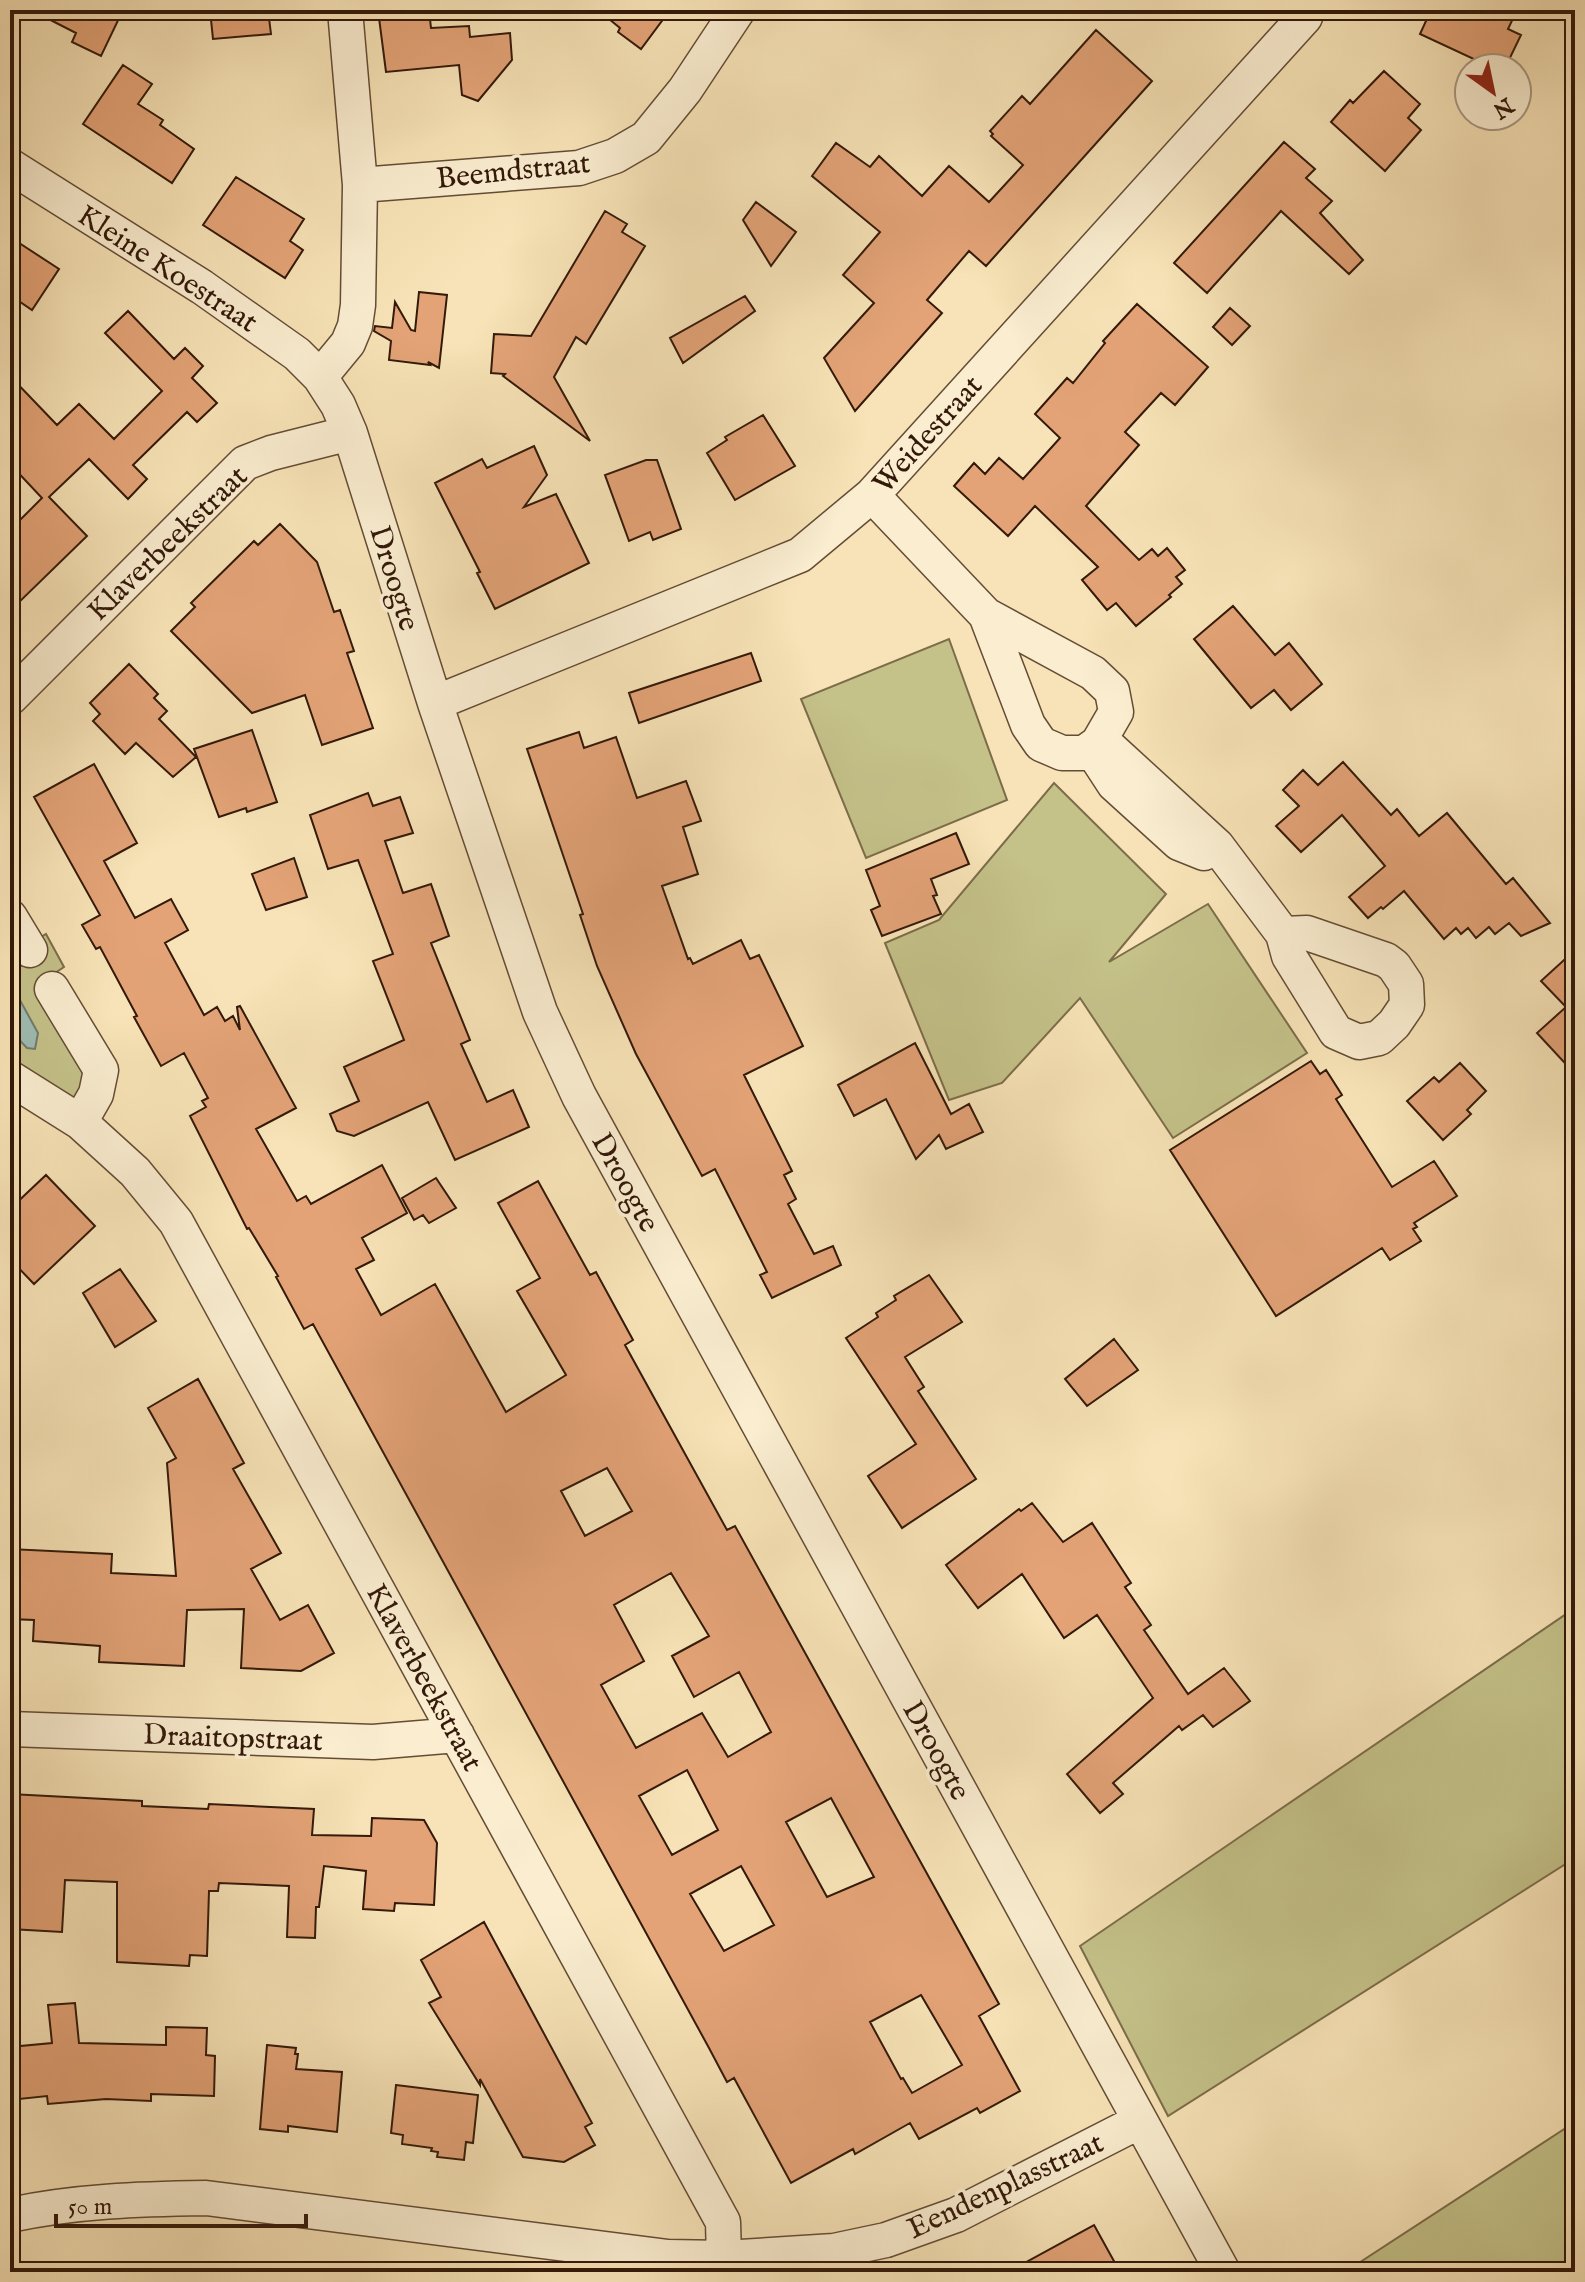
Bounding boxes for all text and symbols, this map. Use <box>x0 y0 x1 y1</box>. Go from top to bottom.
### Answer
north arrow <box>1453 52 1533 132</box>
text: N <box>1487 90 1519 124</box>
street label: Beemdstraat <box>434 145 592 199</box>
street label: Kleine Koestraat <box>70 197 264 342</box>
street label: Weidestraat <box>865 368 992 503</box>
street label: Klaverbeekstraat <box>80 458 256 630</box>
street label: Droogte <box>359 521 427 636</box>
street label: Droogte <box>581 1127 667 1239</box>
street label: Klaverbeekstraat <box>356 1578 490 1778</box>
street label: Droogte <box>892 1695 978 1807</box>
street label: Draaitopstraat <box>142 1717 323 1761</box>
street label: Eendenplasstraat <box>902 2125 1110 2249</box>
scale bar <box>56 2178 306 2228</box>
text: 50 m <box>68 2192 112 2223</box>

